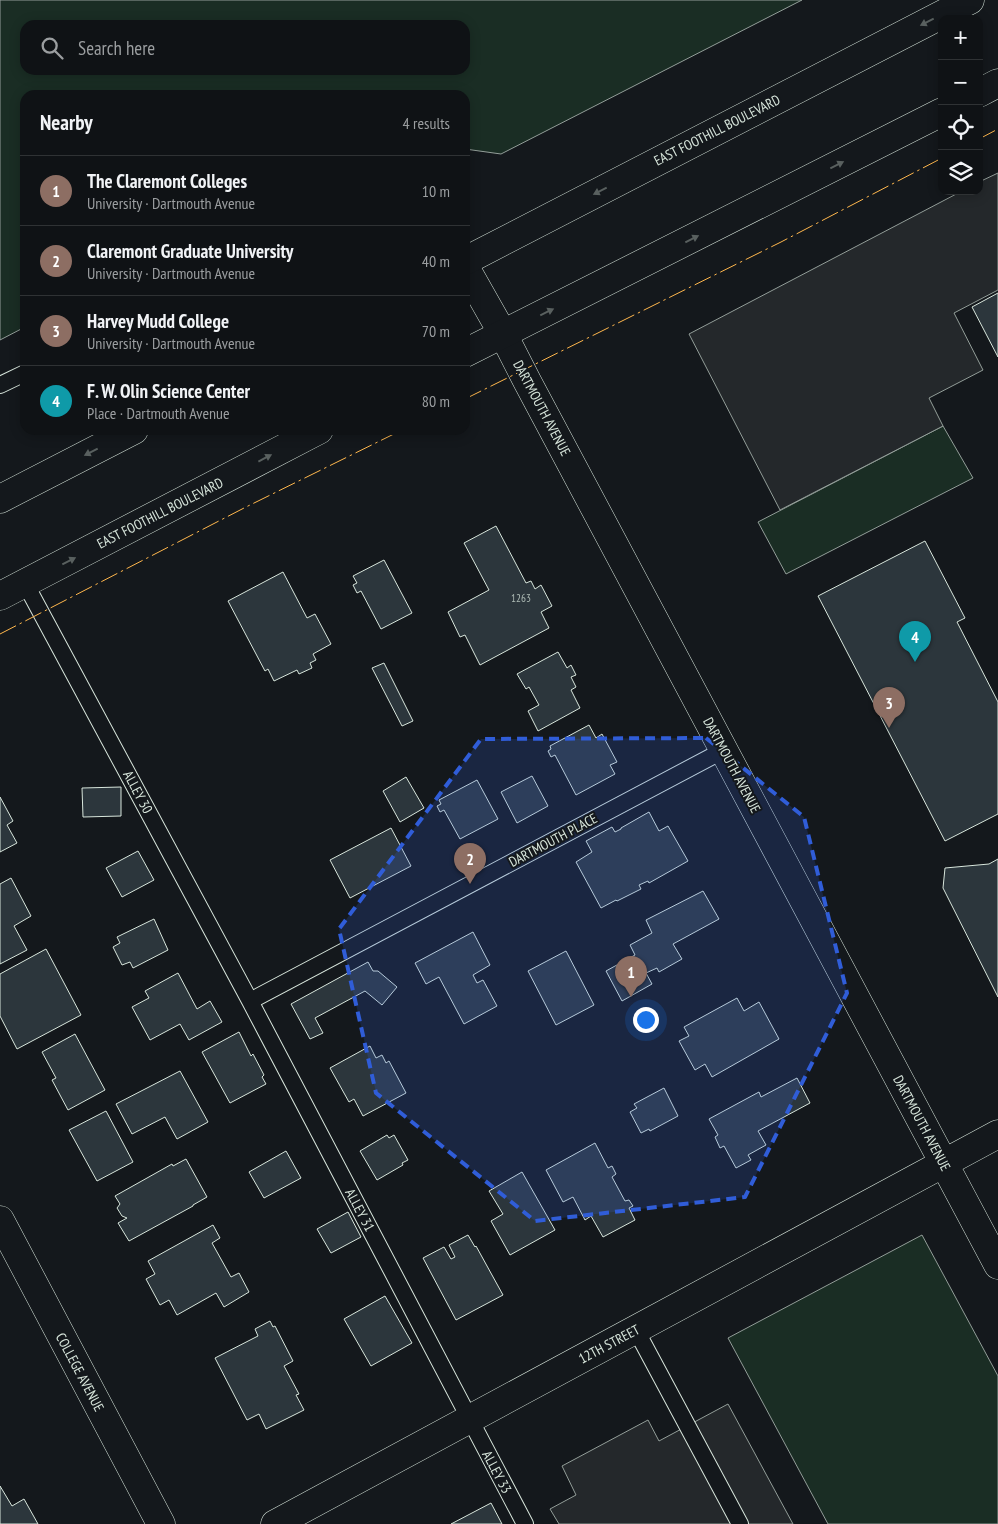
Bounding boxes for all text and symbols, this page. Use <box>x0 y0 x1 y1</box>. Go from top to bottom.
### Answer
map controls <box>938 15 983 195</box>
button: + <box>938 15 983 60</box>
one-way arrow <box>920 18 934 26</box>
search box <box>20 20 470 75</box>
icon: search <box>38 34 66 62</box>
text: Search here <box>78 36 155 60</box>
button: − <box>938 60 983 105</box>
street label: EAST FOOTHILL BOULEVARD <box>651 90 783 170</box>
button: locate <box>938 105 983 150</box>
text: Nearby <box>40 109 93 136</box>
text: 4 results <box>403 113 450 133</box>
button: layers <box>938 150 983 195</box>
one-way arrow <box>829 161 844 169</box>
text: The Claremont Colleges <box>87 169 247 193</box>
text: 1 <box>52 181 60 201</box>
text: 10 m <box>422 181 450 201</box>
one-way arrow <box>593 187 607 195</box>
text: University · Dartmouth Avenue <box>87 193 255 213</box>
one-way arrow <box>685 235 699 243</box>
text: Claremont Graduate University <box>87 239 293 263</box>
text: 2 <box>52 251 60 271</box>
text: 40 m <box>422 251 450 271</box>
text: University · Dartmouth Avenue <box>87 263 255 283</box>
one-way arrow <box>540 308 554 316</box>
text: Harvey Mudd College <box>87 309 229 333</box>
text: 3 <box>52 321 60 341</box>
text: 70 m <box>422 321 450 341</box>
text: University · Dartmouth Avenue <box>87 333 255 353</box>
street label: DARTMOUTH AVENUE <box>509 357 575 459</box>
text: F. W. Olin Science Center <box>87 379 250 403</box>
text: 4 <box>52 391 60 411</box>
text: 80 m <box>422 391 450 411</box>
text: Place · Dartmouth Avenue <box>87 403 230 423</box>
one-way arrow <box>83 448 98 456</box>
one-way arrow <box>258 454 273 462</box>
street label: EAST FOOTHILL BOULEVARD <box>94 473 226 553</box>
one-way arrow <box>61 557 76 565</box>
house number: 1263 <box>511 591 531 605</box>
pin: 4 <box>899 621 931 662</box>
pin: 3 <box>873 687 905 728</box>
street label: DARTMOUTH AVENUE <box>699 714 765 816</box>
street label: ALLEY 30 <box>119 768 157 816</box>
street label: DARTMOUTH PLACE <box>506 809 600 871</box>
pin: 2 <box>454 843 486 884</box>
pin: 1 <box>615 956 647 997</box>
your location <box>633 1007 659 1033</box>
street label: DARTMOUTH AVENUE <box>889 1072 955 1174</box>
street label: ALLEY 31 <box>341 1186 379 1234</box>
street label: 12TH STREET <box>575 1320 643 1368</box>
street label: COLLEGE AVENUE <box>52 1330 108 1414</box>
street label: ALLEY 33 <box>478 1448 516 1496</box>

